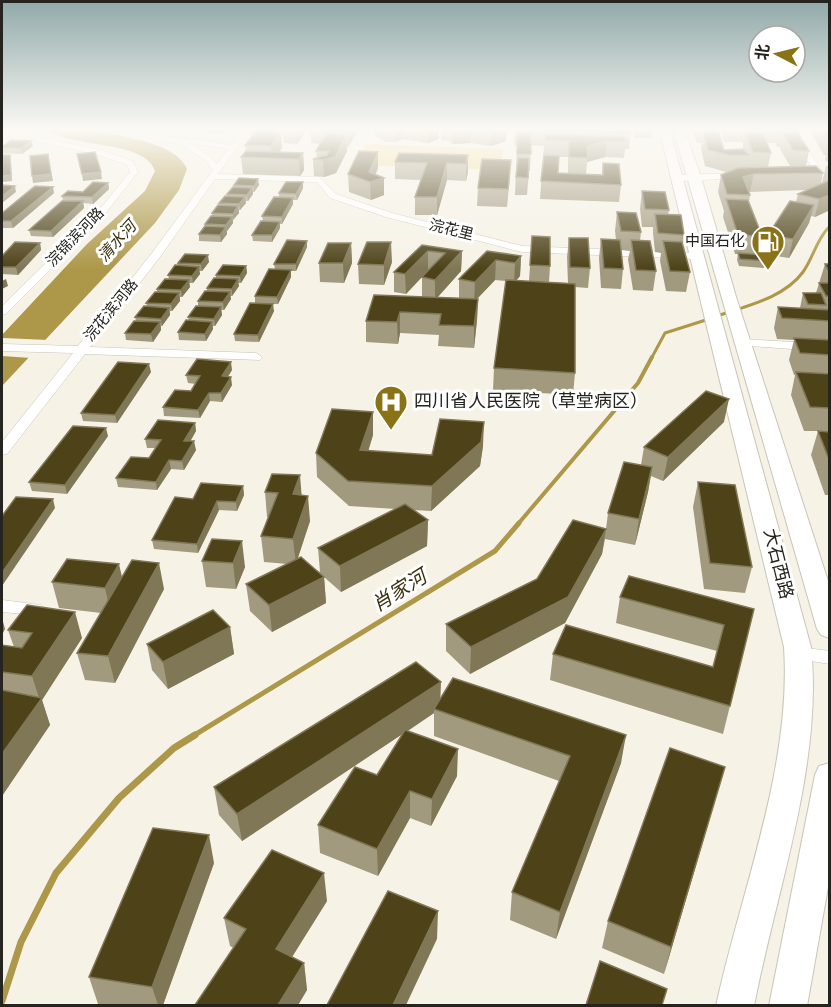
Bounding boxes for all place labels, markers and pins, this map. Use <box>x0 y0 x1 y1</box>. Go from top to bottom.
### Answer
fuel station icon: 中国石化 <box>750 224 786 271</box>
place label: 中国石化 <box>685 232 745 252</box>
hospital icon: 四川省人民医院（草堂病区） <box>373 384 409 431</box>
place label: 四川省人民医院（草堂病区） <box>414 391 648 414</box>

